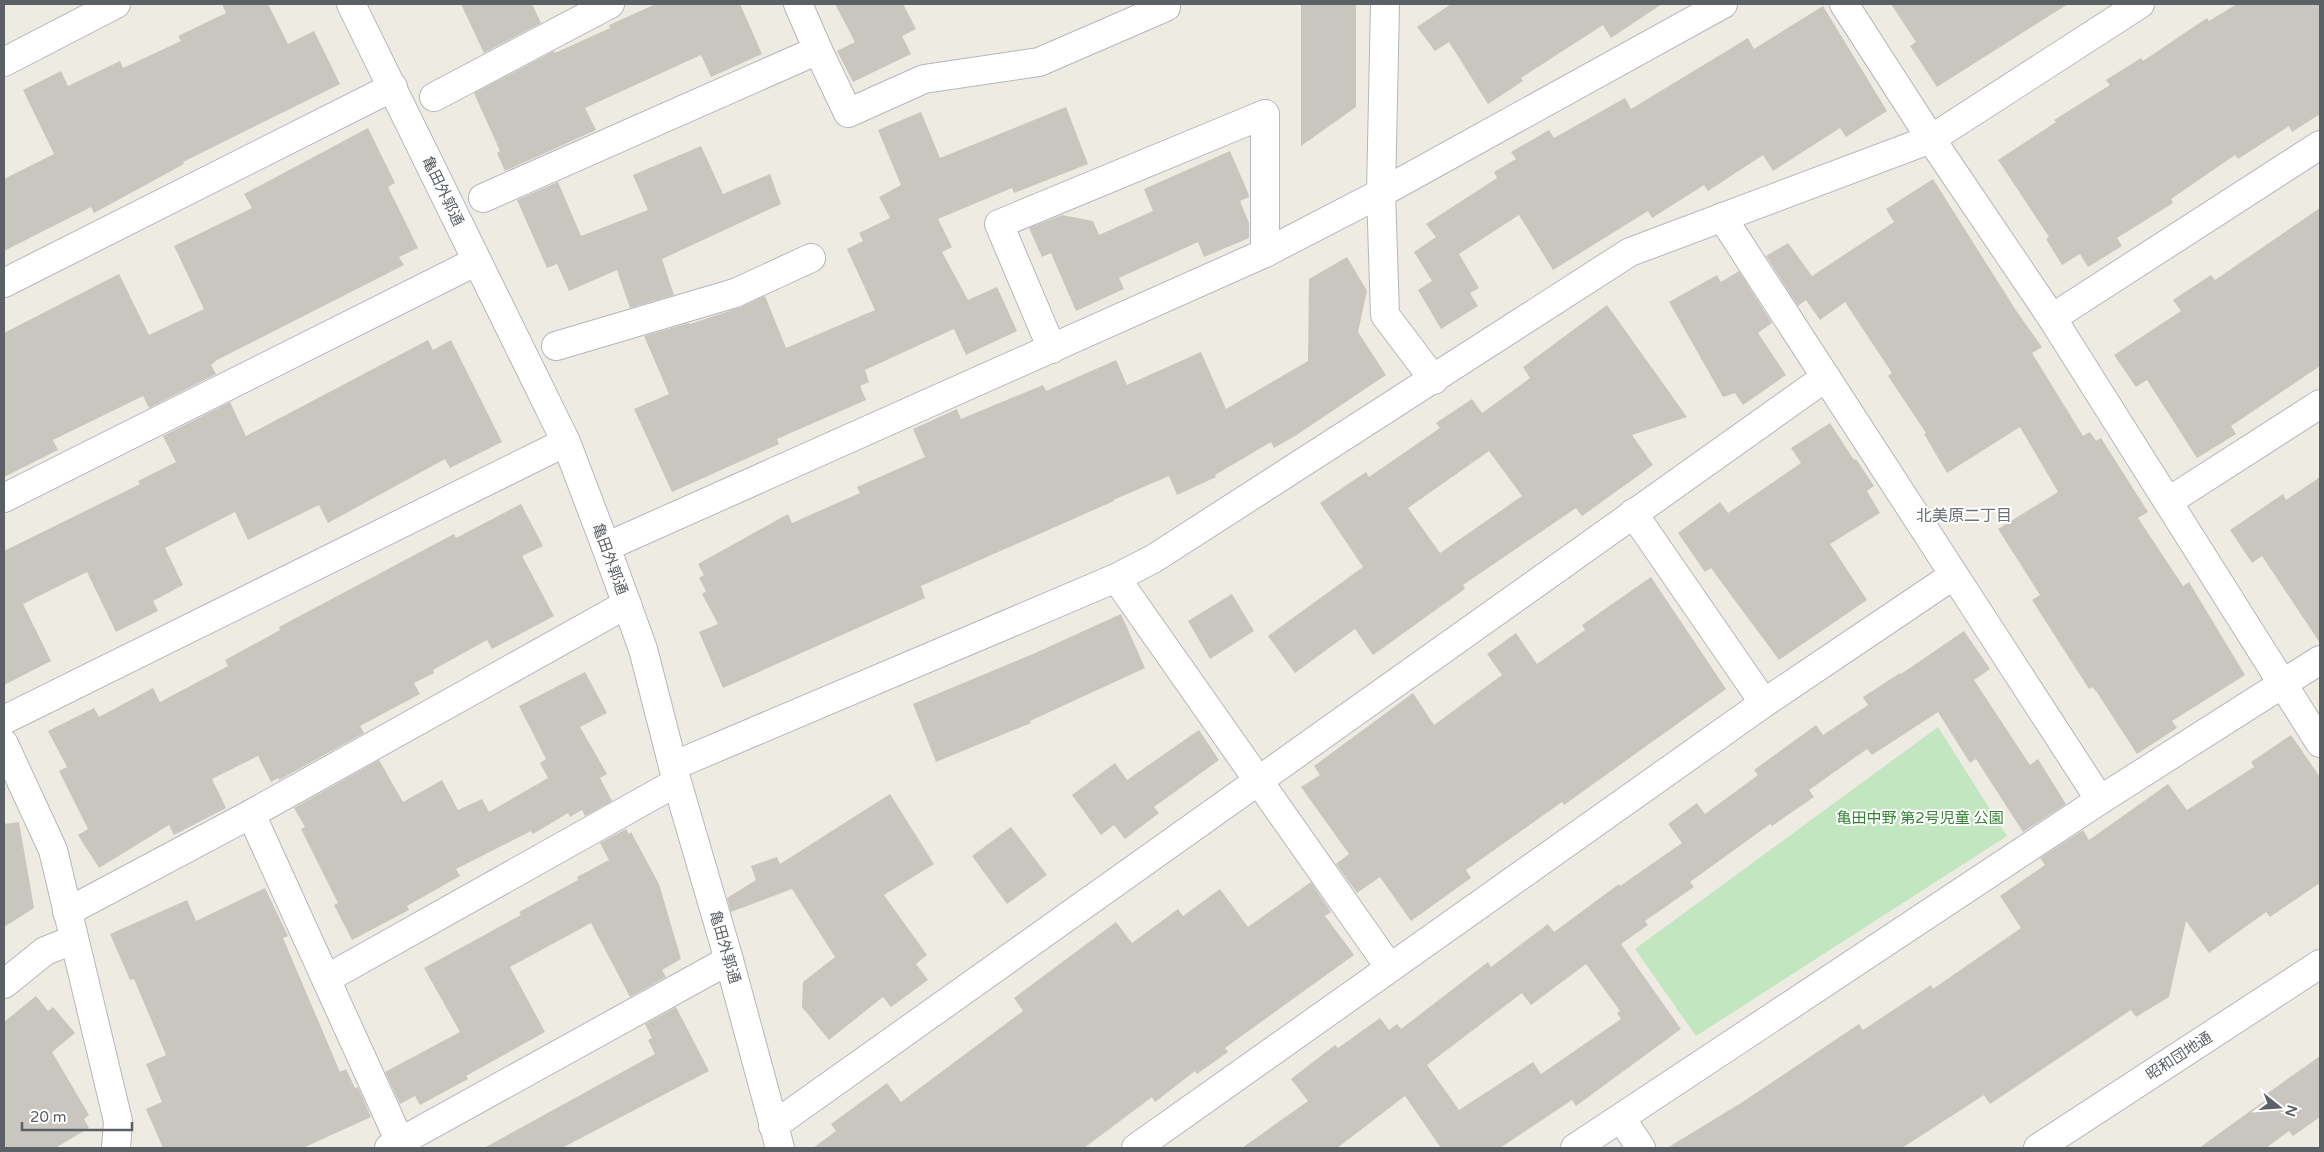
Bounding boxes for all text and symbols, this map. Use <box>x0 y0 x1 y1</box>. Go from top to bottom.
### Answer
street label: 亀田外郭通 <box>418 153 468 229</box>
district label: 北美原二丁目 <box>1916 506 2012 526</box>
street label: 亀田外郭通 <box>589 521 631 597</box>
park label: 亀田中野 第2号児童 公園 <box>1836 809 2004 827</box>
street label: 亀田外郭通 <box>706 908 744 986</box>
street label: 昭和団地通 <box>2143 1028 2215 1084</box>
north arrow <box>2254 1082 2304 1132</box>
scale bar <box>22 1100 132 1132</box>
text: N <box>2281 1103 2301 1119</box>
text: 20 m <box>30 1108 67 1126</box>

